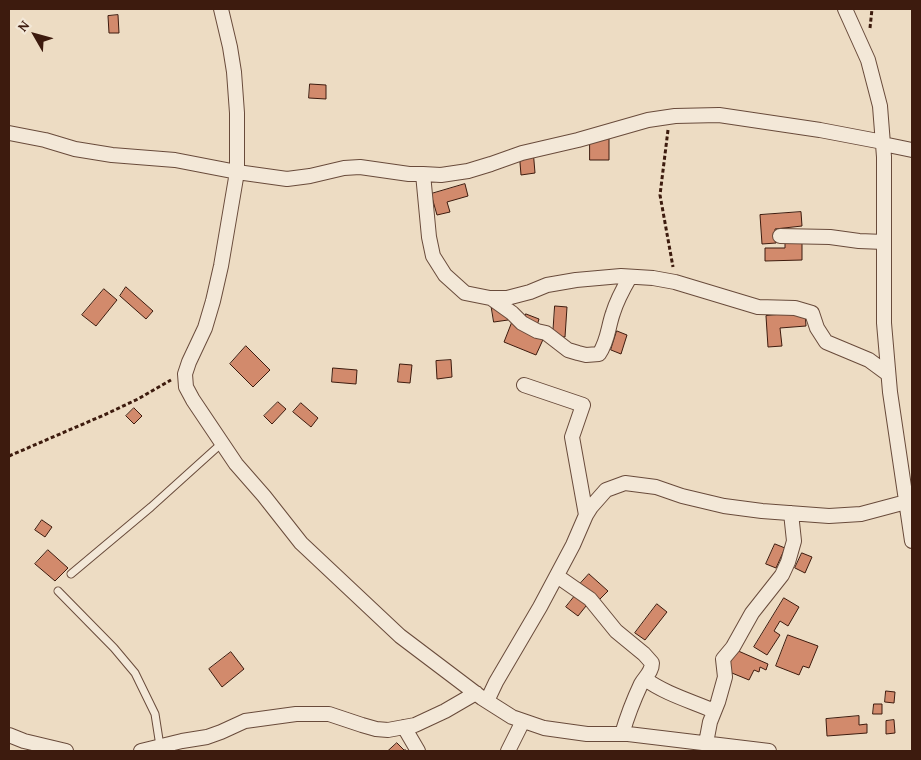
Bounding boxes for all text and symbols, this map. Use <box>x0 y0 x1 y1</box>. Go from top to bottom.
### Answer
north arrow <box>10 10 60 60</box>
text: N <box>12 16 34 36</box>

